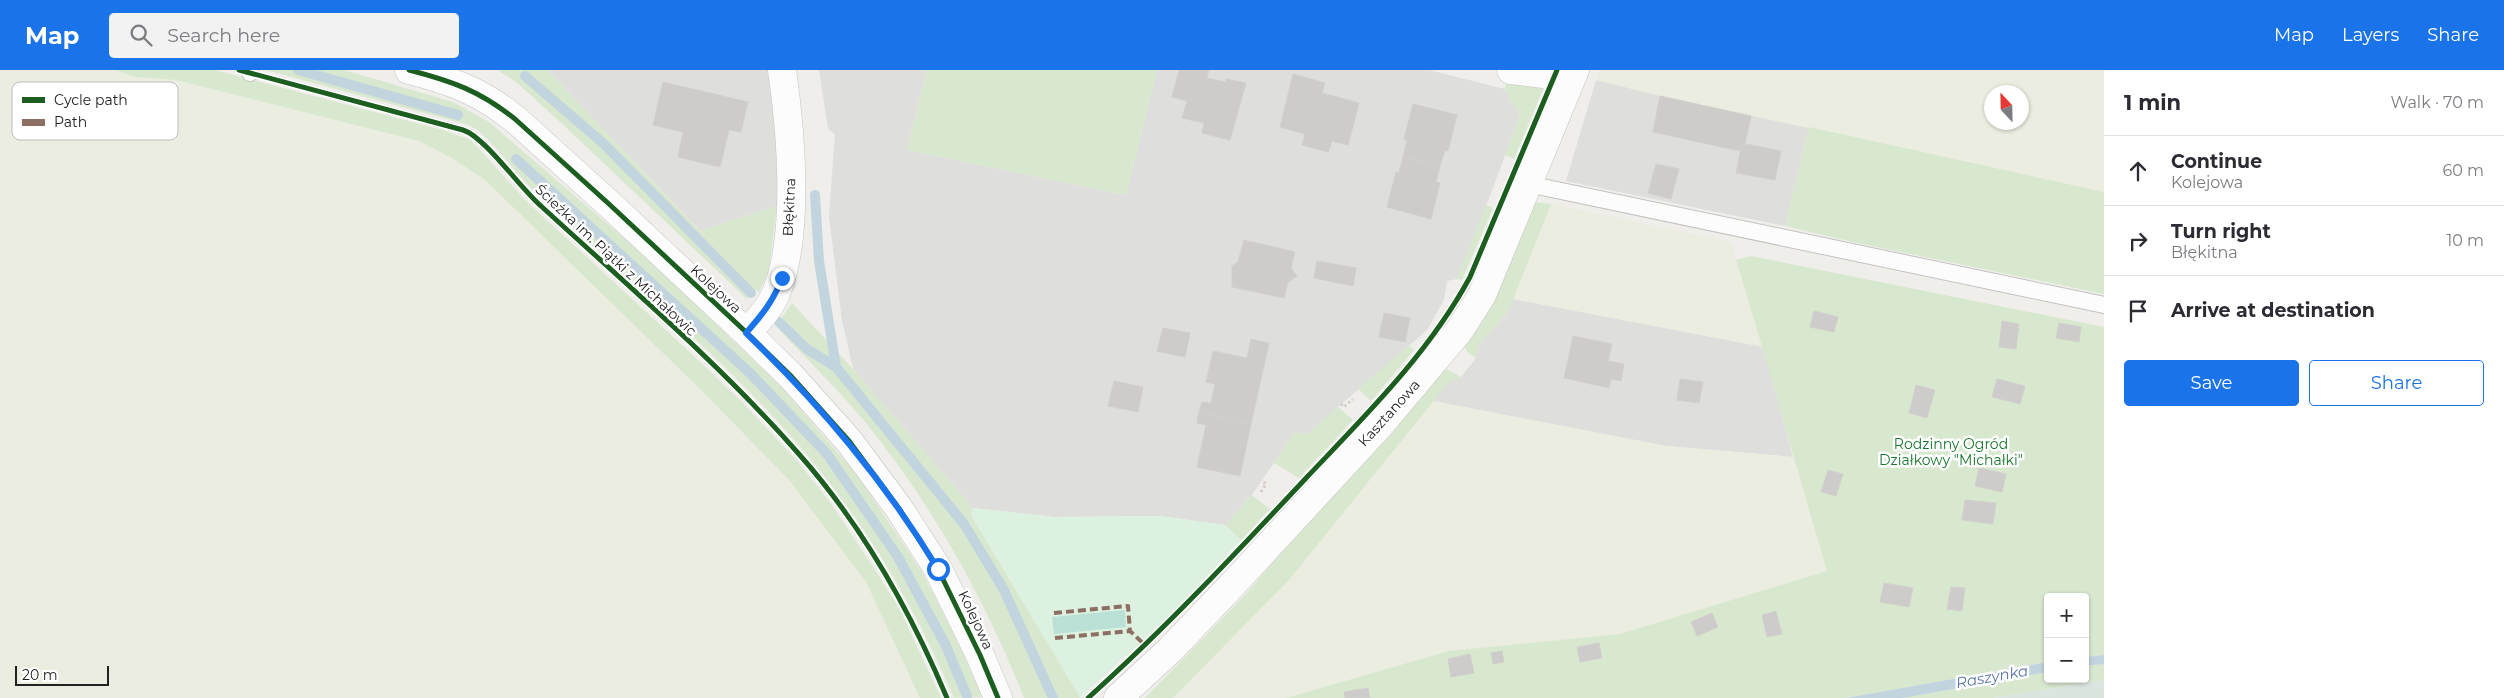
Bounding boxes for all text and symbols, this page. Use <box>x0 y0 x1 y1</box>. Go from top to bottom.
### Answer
search box <box>109 13 459 58</box>
text: Map <box>25 21 79 50</box>
icon: search <box>127 21 155 49</box>
text: Search here <box>167 24 280 47</box>
text: Map <box>2274 24 2314 46</box>
text: Layers <box>2342 24 2399 46</box>
text: Share <box>2427 24 2479 46</box>
legend <box>12 82 178 140</box>
north arrow <box>1984 85 2029 130</box>
text: 1 min <box>2124 90 2181 115</box>
text: Cycle path <box>54 91 128 109</box>
text: Walk · 70 m <box>2391 93 2484 112</box>
text: Path <box>54 113 87 131</box>
text: Continue <box>2171 150 2262 173</box>
icon: ahead <box>2124 157 2152 185</box>
text: 60 m <box>2442 161 2484 180</box>
text: Kolejowa <box>2171 173 2243 192</box>
street label: Błękitna <box>778 177 800 237</box>
street label: Ścieżka im. Piątki z Michałowic <box>531 180 701 340</box>
text: Turn right <box>2171 220 2271 243</box>
icon: right <box>2124 227 2152 255</box>
text: 10 m <box>2446 231 2484 250</box>
text: Błękitna <box>2171 243 2238 262</box>
street label: Kolejowa <box>687 261 745 317</box>
route end <box>771 267 794 290</box>
icon: arrive <box>2124 297 2152 325</box>
text: Arrive at destination <box>2171 299 2375 322</box>
button: Save <box>2124 360 2299 406</box>
button: Share <box>2309 360 2484 406</box>
street label: Kasztanowa <box>1354 376 1424 450</box>
park label: Rodzinny Ogród Działkowy "Michałki" <box>1879 435 2023 469</box>
route start <box>927 558 950 581</box>
street label: Kolejowa <box>954 588 998 652</box>
map controls <box>2044 593 2089 683</box>
button: + <box>2044 593 2089 638</box>
button: − <box>2044 638 2089 683</box>
water label: Raszynka <box>1954 661 2029 692</box>
scale bar <box>15 663 109 686</box>
text: 20 m <box>22 666 58 684</box>

